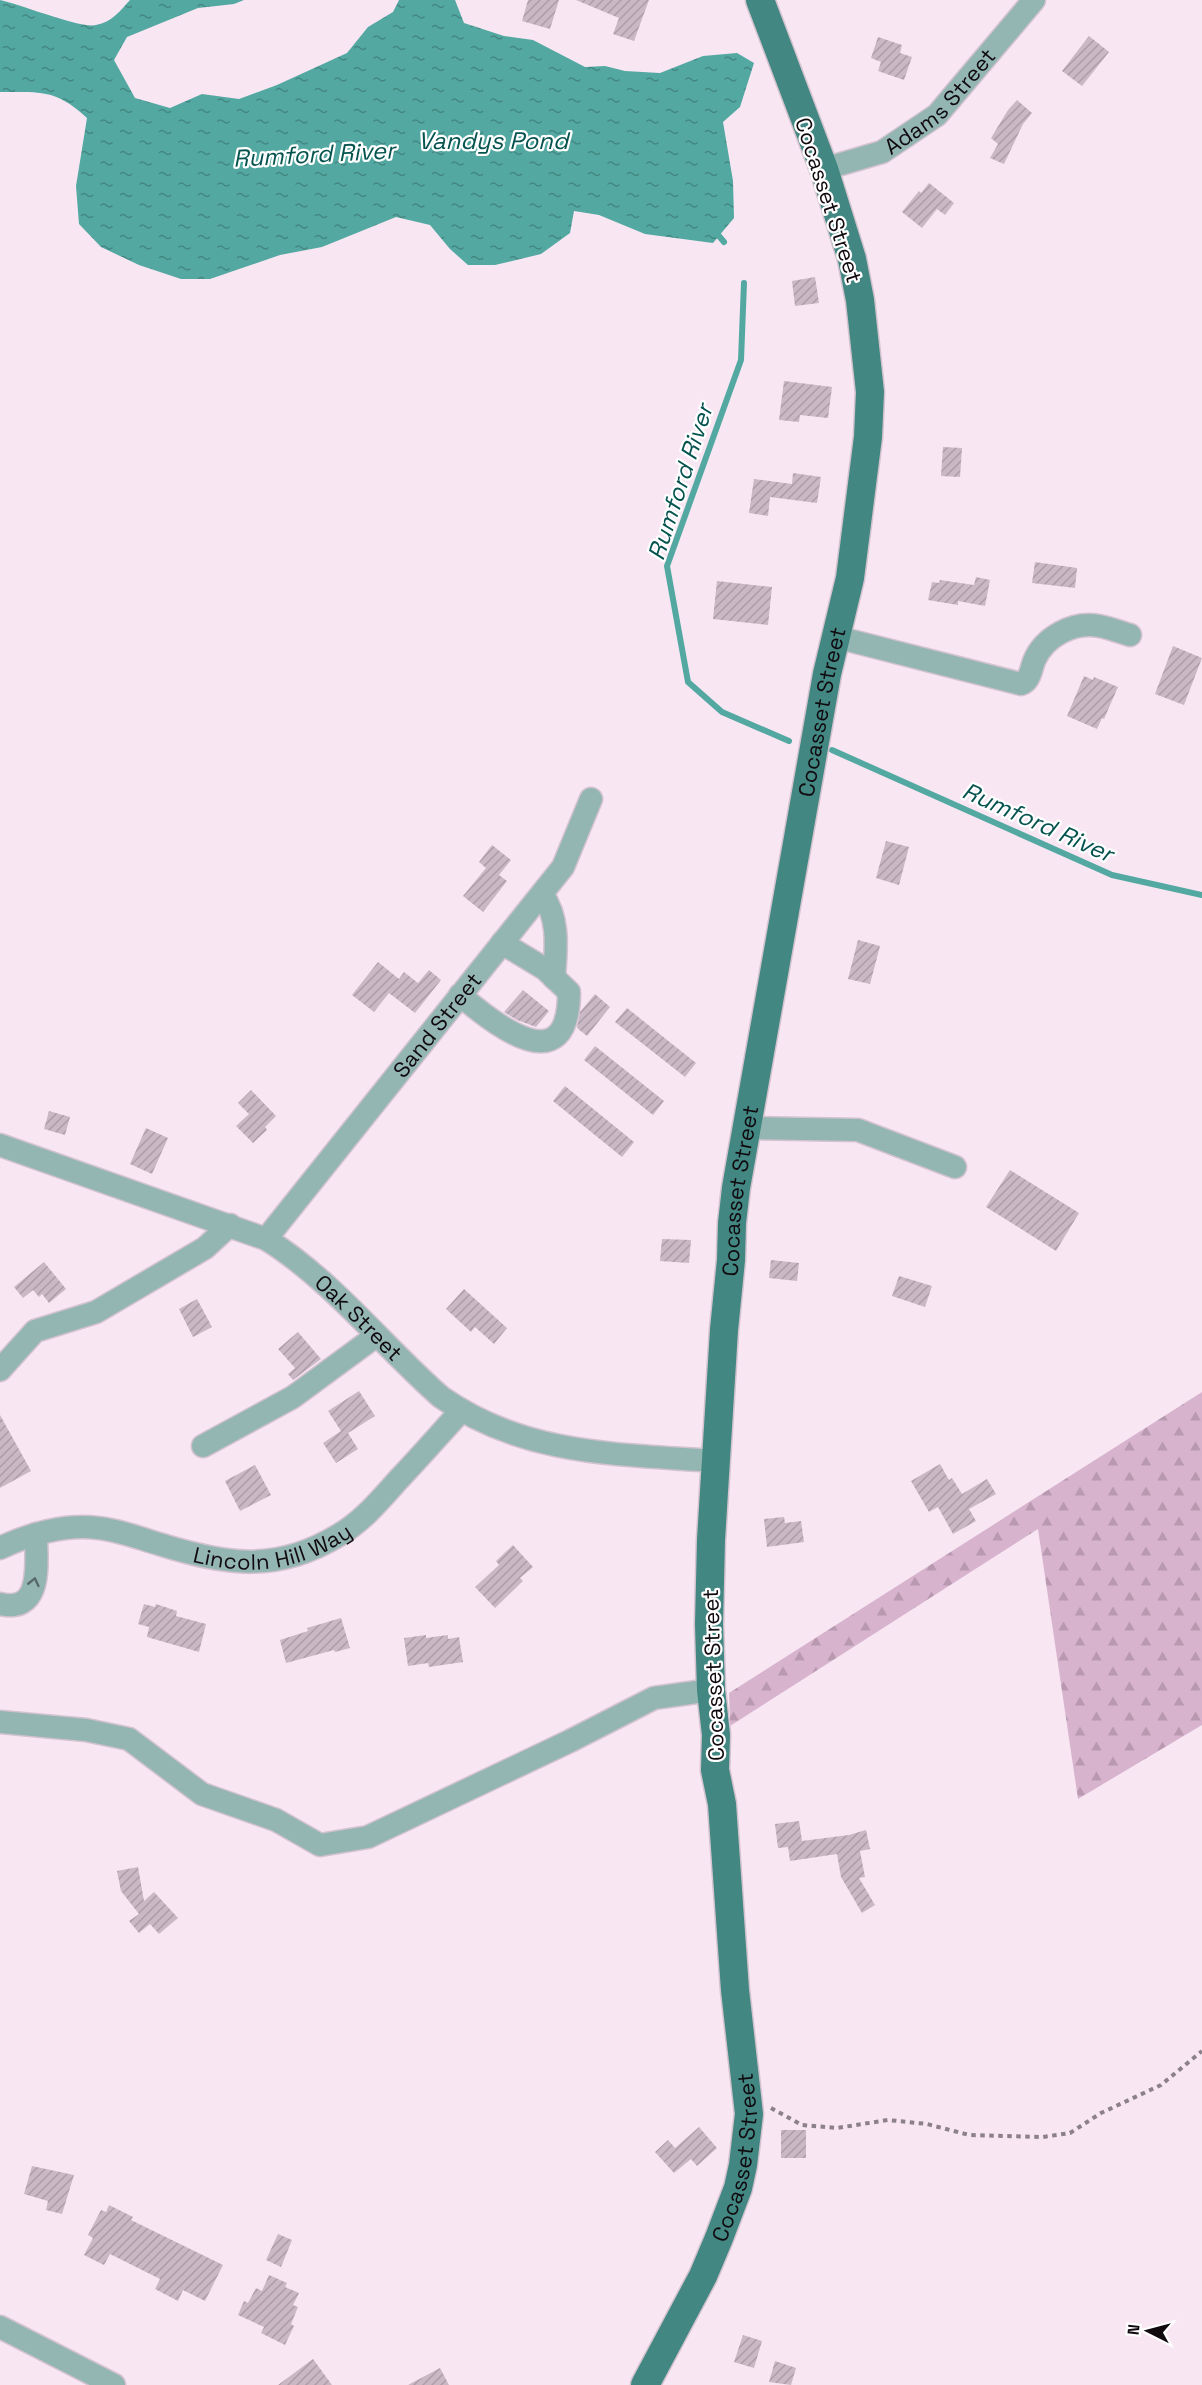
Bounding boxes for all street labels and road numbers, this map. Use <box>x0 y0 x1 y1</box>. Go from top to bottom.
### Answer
street label: Adams Street <box>879 42 1001 161</box>
street label: Cocasset Street <box>789 114 869 286</box>
street label: Cocasset Street <box>792 624 852 799</box>
street label: Sand Street <box>386 967 487 1083</box>
street label: Cocasset Street <box>715 1103 764 1278</box>
street label: Oak Street <box>309 1268 409 1367</box>
street label: Lincoln Hill Way <box>191 1517 357 1576</box>
street label: Cocasset Street <box>696 1588 730 1762</box>
street label: Cocasset Street <box>705 2072 763 2246</box>

